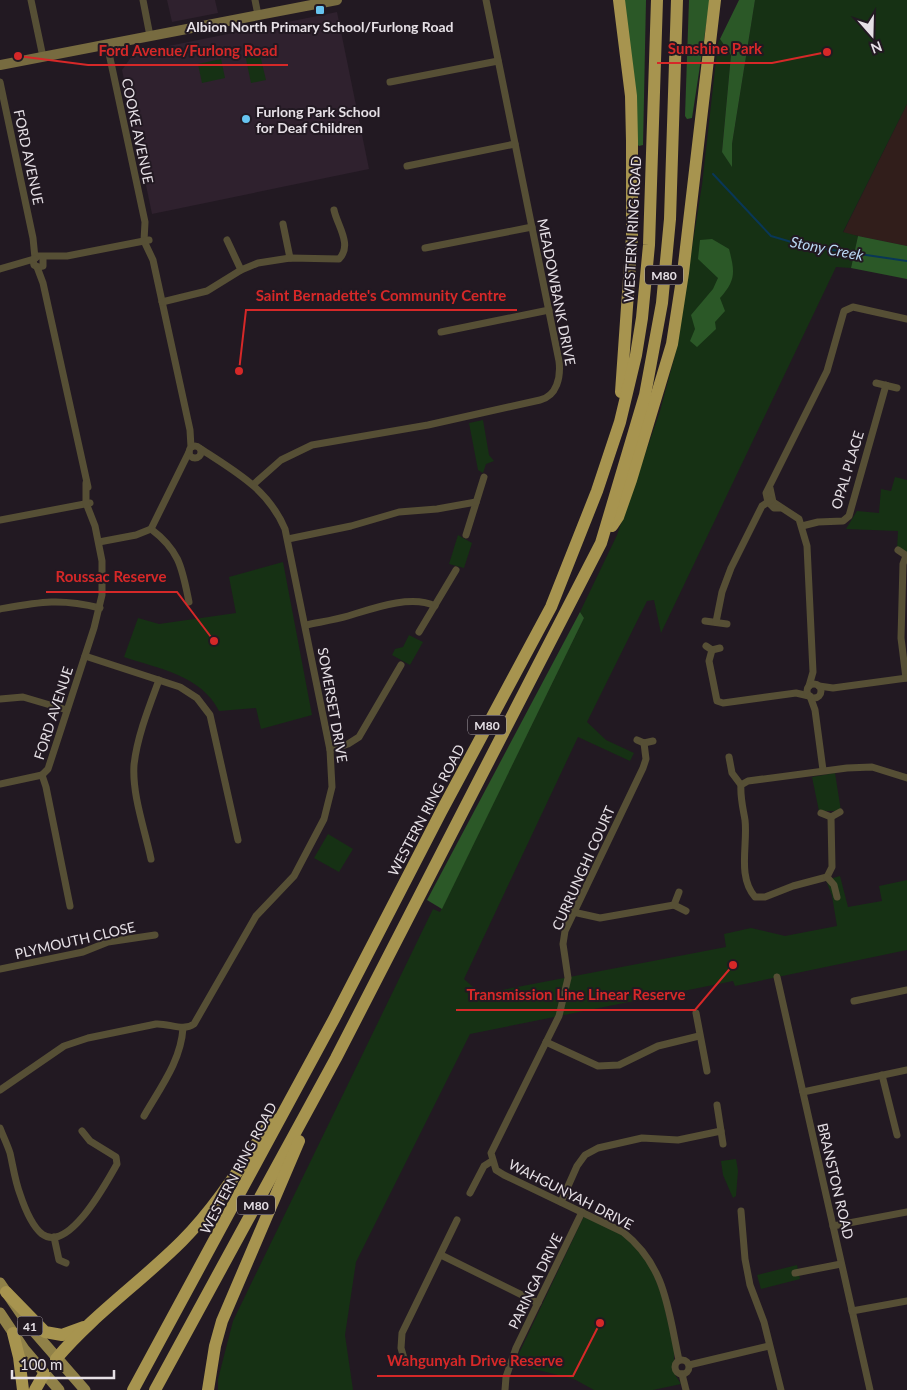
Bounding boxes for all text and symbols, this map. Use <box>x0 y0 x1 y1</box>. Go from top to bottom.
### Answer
marker: Albion North Primary School/Furlong Road <box>314 4 326 16</box>
north arrow <box>847 10 897 60</box>
place label: Albion North Primary School/Furlong Road <box>186 18 454 35</box>
callout: Sunshine Park <box>657 33 772 63</box>
callout: Ford Avenue/Furlong Road <box>88 35 288 65</box>
text: N <box>869 38 885 58</box>
text: Sunshine Park <box>668 39 763 57</box>
text: Ford Avenue/Furlong Road <box>98 41 278 59</box>
street label: COOKE AVENUE <box>119 77 157 185</box>
place label: Furlong Park School for Deaf Children <box>256 103 380 136</box>
street label: FORD AVENUE <box>11 108 47 206</box>
marker: Furlong Park School for Deaf Children <box>240 113 252 125</box>
street label: WESTERN RING ROAD <box>620 155 644 303</box>
street label: MEADOWBANK DRIVE <box>534 217 580 367</box>
water label: Stony Creek <box>789 232 866 264</box>
road number: M80 <box>645 266 683 284</box>
callout: Saint Bernadette's Community Centre <box>246 280 517 310</box>
text: Saint Bernadette's Community Centre <box>256 286 506 304</box>
street label: OPAL PLACE <box>827 429 867 511</box>
callout: Roussac Reserve <box>46 562 177 592</box>
text: Roussac Reserve <box>56 567 166 585</box>
street label: SOMERSET DRIVE <box>314 646 352 764</box>
street label: FORD AVENUE <box>30 664 76 762</box>
road number: M80 <box>468 716 506 734</box>
street label: WESTERN RING ROAD <box>384 741 468 879</box>
street label: CURRUNGHI COURT <box>548 803 618 933</box>
street label: PLYMOUTH CLOSE <box>13 918 137 962</box>
callout: Transmission Line Linear Reserve <box>456 980 695 1010</box>
text: Transmission Line Linear Reserve <box>466 985 686 1003</box>
street label: WESTERN RING ROAD <box>196 1099 280 1237</box>
street label: BRANSTON ROAD <box>814 1121 858 1241</box>
street label: WAHGUNYAH DRIVE <box>506 1155 636 1233</box>
road number: M80 <box>237 1196 275 1214</box>
street label: PARINGA DRIVE <box>505 1230 565 1332</box>
road number: 41 <box>18 1316 42 1335</box>
callout: Wahgunyah Drive Reserve <box>377 1346 573 1376</box>
scale bar <box>12 1348 115 1380</box>
text: Wahgunyah Drive Reserve <box>387 1351 563 1369</box>
text: 100 m <box>20 1355 62 1373</box>

